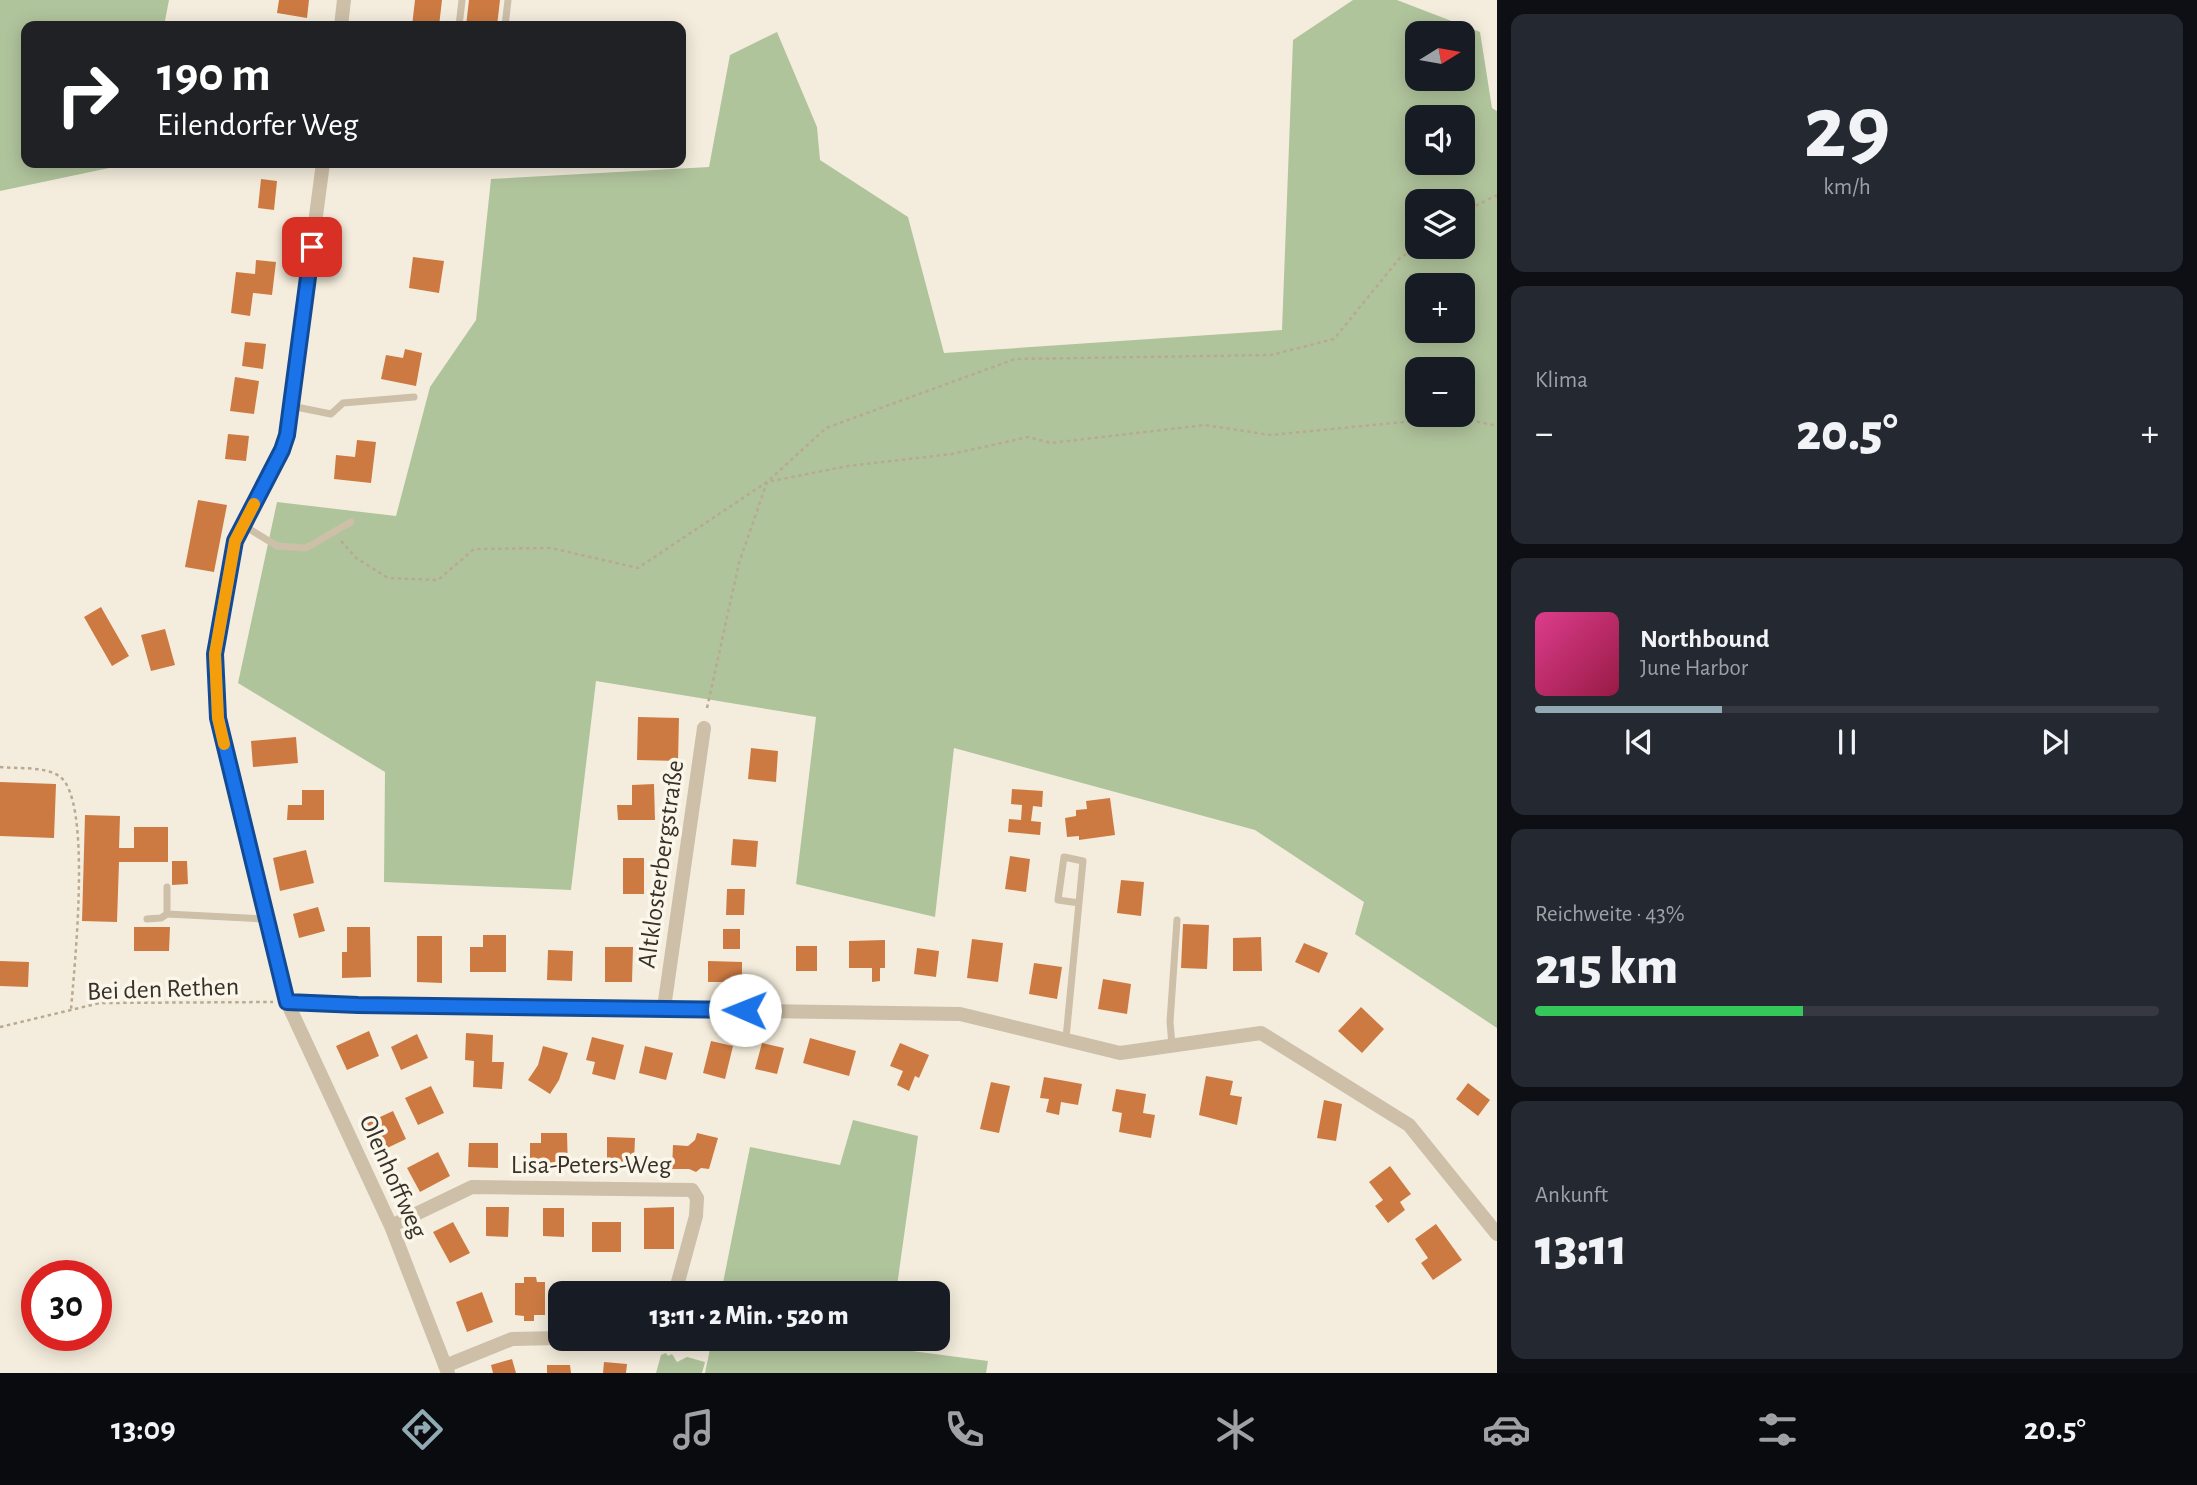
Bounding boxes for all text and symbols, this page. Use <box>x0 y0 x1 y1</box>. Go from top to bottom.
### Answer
north arrow <box>1405 21 1475 91</box>
map controls <box>1405 21 1475 427</box>
icon: right <box>42 49 133 140</box>
text: 190 m <box>157 51 271 100</box>
text: 29 <box>1804 83 1890 174</box>
button: sound <box>1405 105 1475 175</box>
text: Eilendorfer Weg <box>157 109 358 141</box>
text: km/h <box>1823 176 1871 199</box>
button: layers <box>1405 189 1475 259</box>
pin <box>282 217 342 277</box>
icon: arrive <box>293 228 331 266</box>
button: + <box>1405 273 1475 343</box>
button: − <box>1405 357 1475 427</box>
text: Klima <box>1535 369 1588 392</box>
text: 20.5° <box>1796 407 1898 459</box>
text: − <box>1535 415 1553 453</box>
text: + <box>2141 415 2159 453</box>
text: Northbound <box>1640 626 1769 652</box>
text: June Harbor <box>1640 657 1748 680</box>
icon: previous <box>1620 723 1658 761</box>
icon: pause <box>1828 723 1866 761</box>
icon: next <box>2036 723 2074 761</box>
street label: Altklosterbergstraße <box>634 759 688 970</box>
text: Reichweite · 43% <box>1535 903 1685 926</box>
text: 215 km <box>1535 941 1678 993</box>
street label: Bei den Rethen <box>87 973 240 1005</box>
position arrow <box>708 973 782 1047</box>
street label: Olenhoffweg <box>354 1111 432 1242</box>
street label: Lisa-Peters-Weg <box>511 1152 672 1178</box>
text: Ankunft <box>1535 1184 1608 1207</box>
text: 13:11 <box>1535 1222 1627 1274</box>
speed limit sign: 30 <box>21 1260 112 1351</box>
text: 13:11 · 2 Min. · 520 m <box>649 1303 849 1329</box>
icon: directions <box>398 1405 447 1454</box>
icon: music <box>669 1405 718 1454</box>
icon: phone <box>940 1405 989 1454</box>
icon: climate <box>1211 1405 1260 1454</box>
icon: car <box>1482 1405 1531 1454</box>
icon: filters <box>1753 1405 1802 1454</box>
text: 13:09 <box>111 1413 176 1445</box>
text: 20.5° <box>2024 1413 2086 1445</box>

